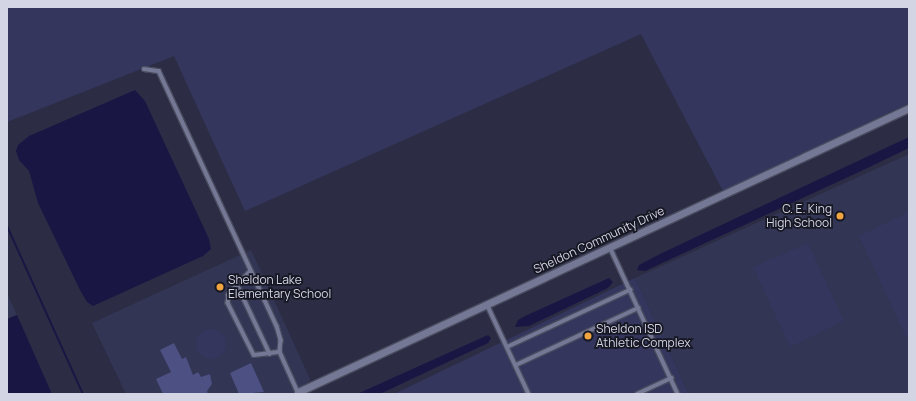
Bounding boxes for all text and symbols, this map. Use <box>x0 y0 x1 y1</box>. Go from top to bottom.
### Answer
place label: C. E. King High School <box>766 202 832 230</box>
street label: Sheldon Community Drive <box>531 203 667 277</box>
marker: C. E. King High School <box>835 211 845 221</box>
place label: Sheldon Lake Elementary School <box>228 273 331 301</box>
marker: Sheldon Lake Elementary School <box>215 282 225 292</box>
place label: Sheldon ISD Athletic Complex <box>596 322 691 350</box>
marker: Sheldon ISD Athletic Complex <box>583 331 593 341</box>

